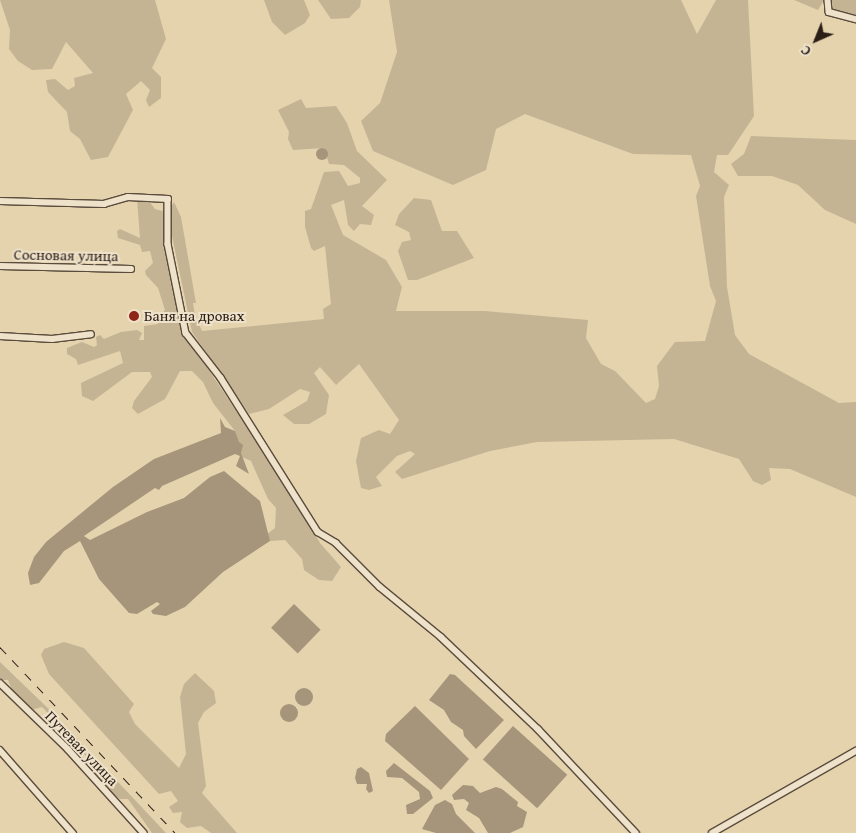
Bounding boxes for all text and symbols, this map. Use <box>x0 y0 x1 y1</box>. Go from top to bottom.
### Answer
north arrow <box>791 15 841 65</box>
text: С <box>796 41 815 61</box>
street label: Сосновая улица <box>14 245 118 265</box>
place label: Баня на дровах <box>144 307 244 325</box>
marker: Баня на дровах <box>128 310 140 322</box>
street label: Путевая улица <box>42 707 122 789</box>

